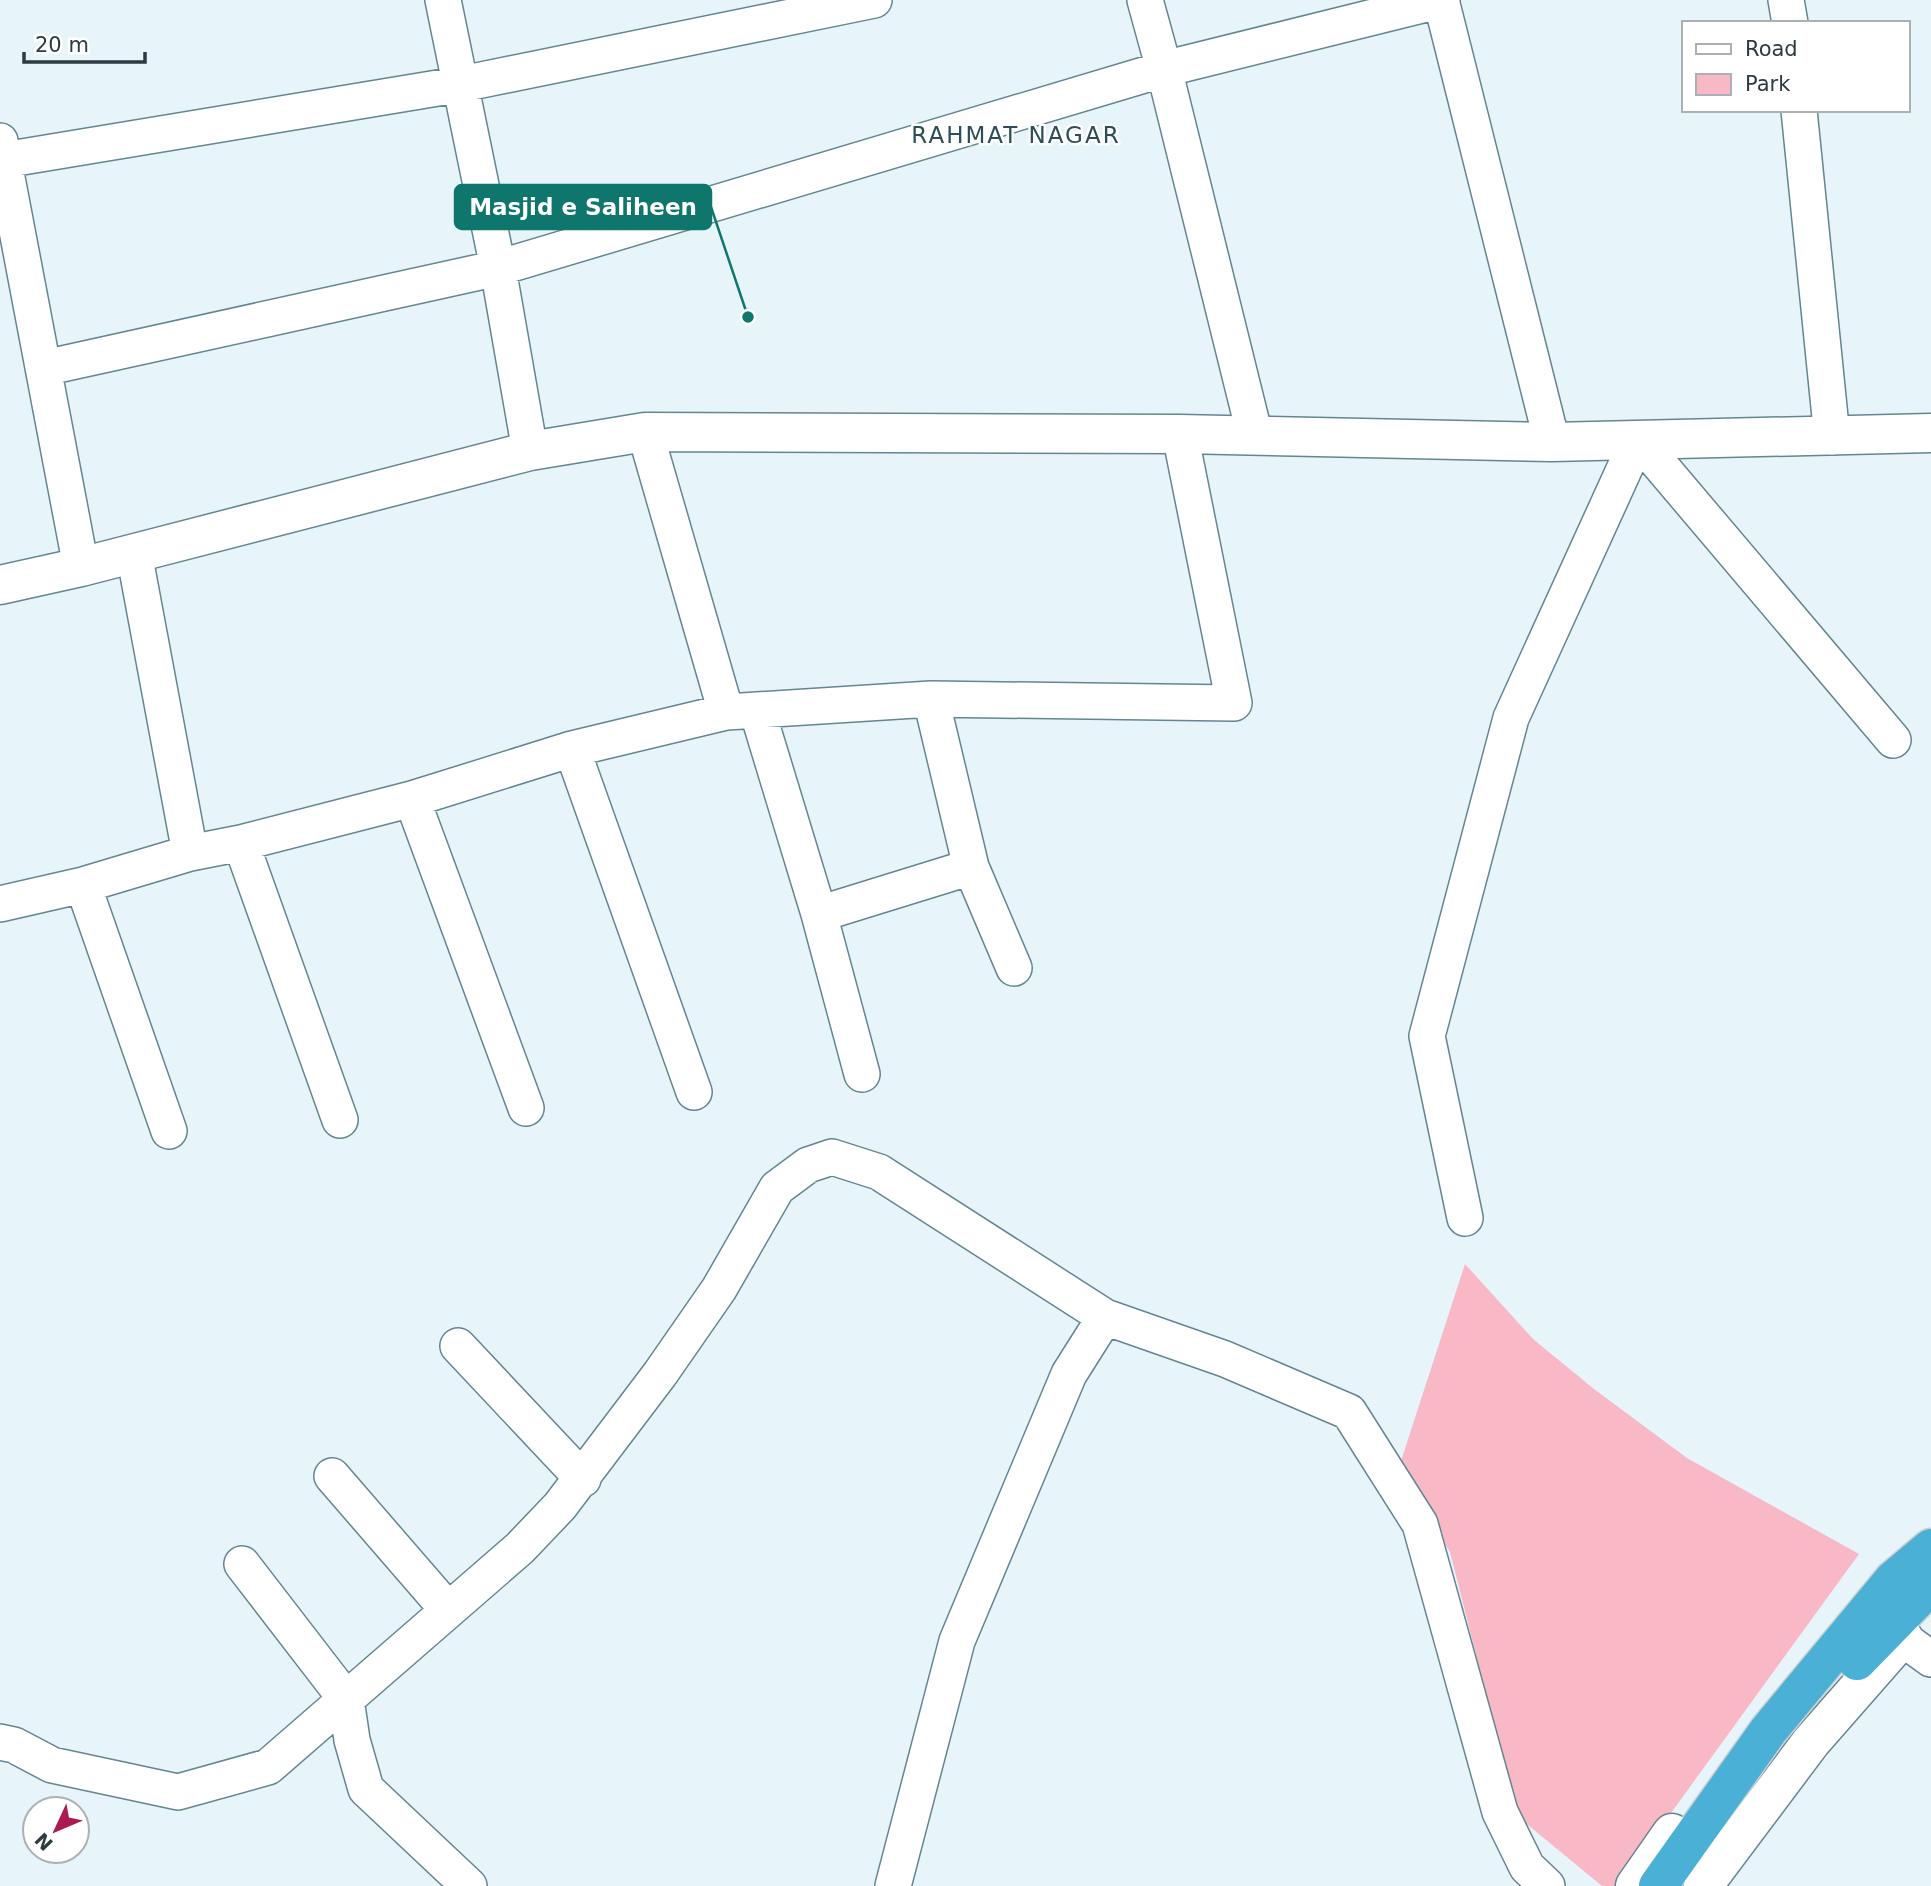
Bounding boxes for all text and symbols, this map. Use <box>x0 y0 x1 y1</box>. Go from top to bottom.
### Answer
scale bar <box>24 21 145 65</box>
legend <box>1682 21 1910 112</box>
text: 20 m <box>35 33 89 57</box>
text: Road <box>1745 37 1798 61</box>
text: Park <box>1745 72 1791 96</box>
district label: RAHMAT NAGAR <box>911 122 1121 148</box>
callout: Masjid e Saliheen <box>455 185 711 229</box>
text: Masjid e Saliheen <box>469 194 697 220</box>
north arrow <box>21 1795 91 1865</box>
text: N <box>30 1828 57 1855</box>

